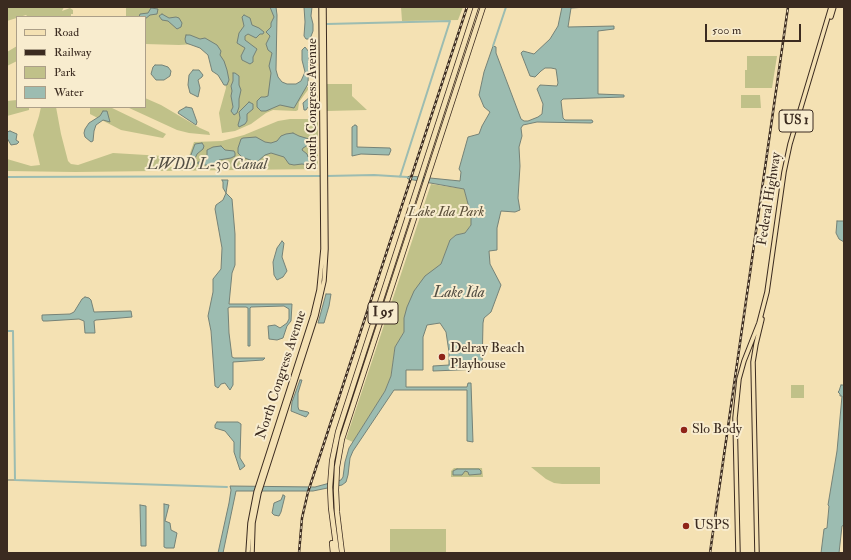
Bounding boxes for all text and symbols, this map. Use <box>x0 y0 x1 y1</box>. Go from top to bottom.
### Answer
legend <box>16 16 146 108</box>
scale bar <box>707 16 803 42</box>
text: 500 m <box>712 23 741 38</box>
text: Road <box>54 25 79 40</box>
street label: South Congress Avenue <box>305 38 321 170</box>
text: Railway <box>54 45 91 60</box>
text: Park <box>54 65 76 80</box>
text: Water <box>54 85 83 100</box>
road number: US 1 <box>779 110 813 132</box>
street label: Federal Highway <box>754 151 786 247</box>
water label: LWDD L-30 Canal <box>147 157 267 175</box>
park label: Lake Ida Park <box>408 205 484 221</box>
water label: Lake Ida <box>433 285 485 303</box>
road number: I 95 <box>368 302 398 324</box>
street label: North Congress Avenue <box>253 309 311 441</box>
place label: Delray Beach Playhouse <box>450 341 525 374</box>
marker: Delray Beach Playhouse <box>437 352 447 362</box>
place label: Slo Body <box>692 422 742 438</box>
marker: Slo Body <box>679 425 689 435</box>
place label: USPS <box>694 518 729 534</box>
marker: USPS <box>681 521 691 531</box>

